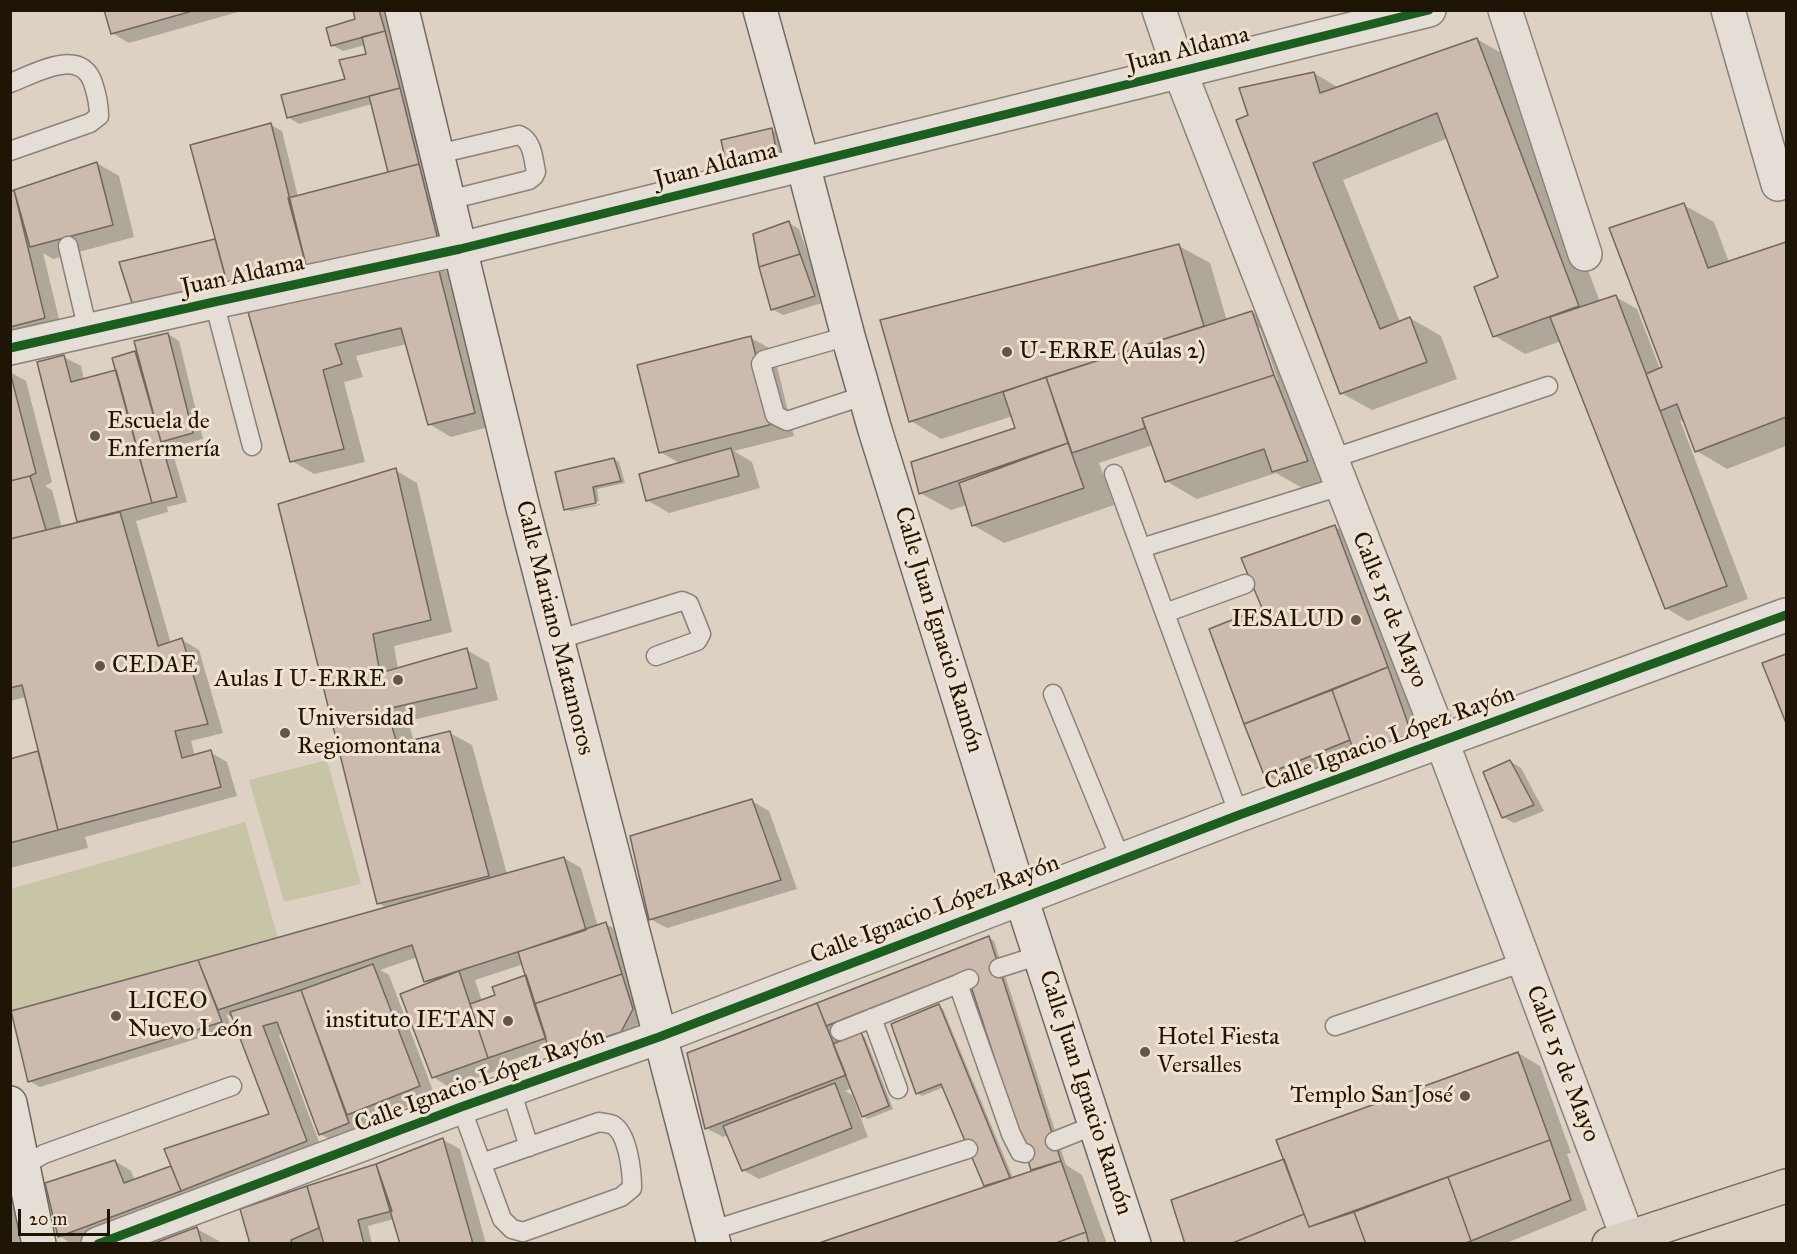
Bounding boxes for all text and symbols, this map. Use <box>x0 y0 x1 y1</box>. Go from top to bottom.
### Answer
street label: Juan Aldama <box>1124 21 1252 79</box>
street label: Juan Aldama <box>652 137 780 195</box>
street label: Juan Aldama <box>179 249 307 303</box>
place label: U-ERRE (Aulas 2) <box>1019 338 1206 366</box>
marker: U-ERRE (Aulas 2) <box>1000 345 1014 359</box>
place label: Escuela de Enfermería <box>107 408 220 464</box>
marker: Escuela de Enfermería <box>88 429 102 443</box>
street label: Calle Mariano Matamoros <box>508 498 600 758</box>
street label: Calle Juan Ignacio Ramón <box>887 504 989 756</box>
street label: Calle 15 de Mayo <box>1345 528 1433 692</box>
place label: IESALUD <box>1231 606 1344 634</box>
marker: IESALUD <box>1349 613 1363 627</box>
place label: CEDAE <box>112 652 197 680</box>
marker: CEDAE <box>93 659 107 673</box>
place label: Aulas I U-ERRE <box>214 666 386 694</box>
marker: Aulas I U-ERRE <box>391 673 405 687</box>
street label: Calle Ignacio López Rayón <box>1261 680 1519 798</box>
place label: Universidad Regiomontana <box>297 705 441 761</box>
marker: Universidad Regiomontana <box>278 726 292 740</box>
street label: Calle Ignacio López Rayón <box>806 849 1064 971</box>
street label: Calle Juan Ignacio Ramón <box>1032 967 1138 1219</box>
street label: Calle 15 de Mayo <box>1519 982 1605 1146</box>
place label: LICEO Nuevo León <box>128 988 252 1044</box>
place label: instituto IETAN <box>325 1007 496 1035</box>
marker: LICEO Nuevo León <box>109 1009 123 1023</box>
marker: instituto IETAN <box>501 1014 515 1028</box>
street label: Calle Ignacio López Rayón <box>351 1022 609 1140</box>
place label: Hotel Fiesta Versalles <box>1157 1024 1279 1080</box>
marker: Hotel Fiesta Versalles <box>1138 1045 1152 1059</box>
place label: Templo San José <box>1290 1082 1453 1110</box>
marker: Templo San José <box>1458 1089 1472 1103</box>
scale bar <box>21 1197 112 1235</box>
text: 20 m <box>29 1208 67 1230</box>

